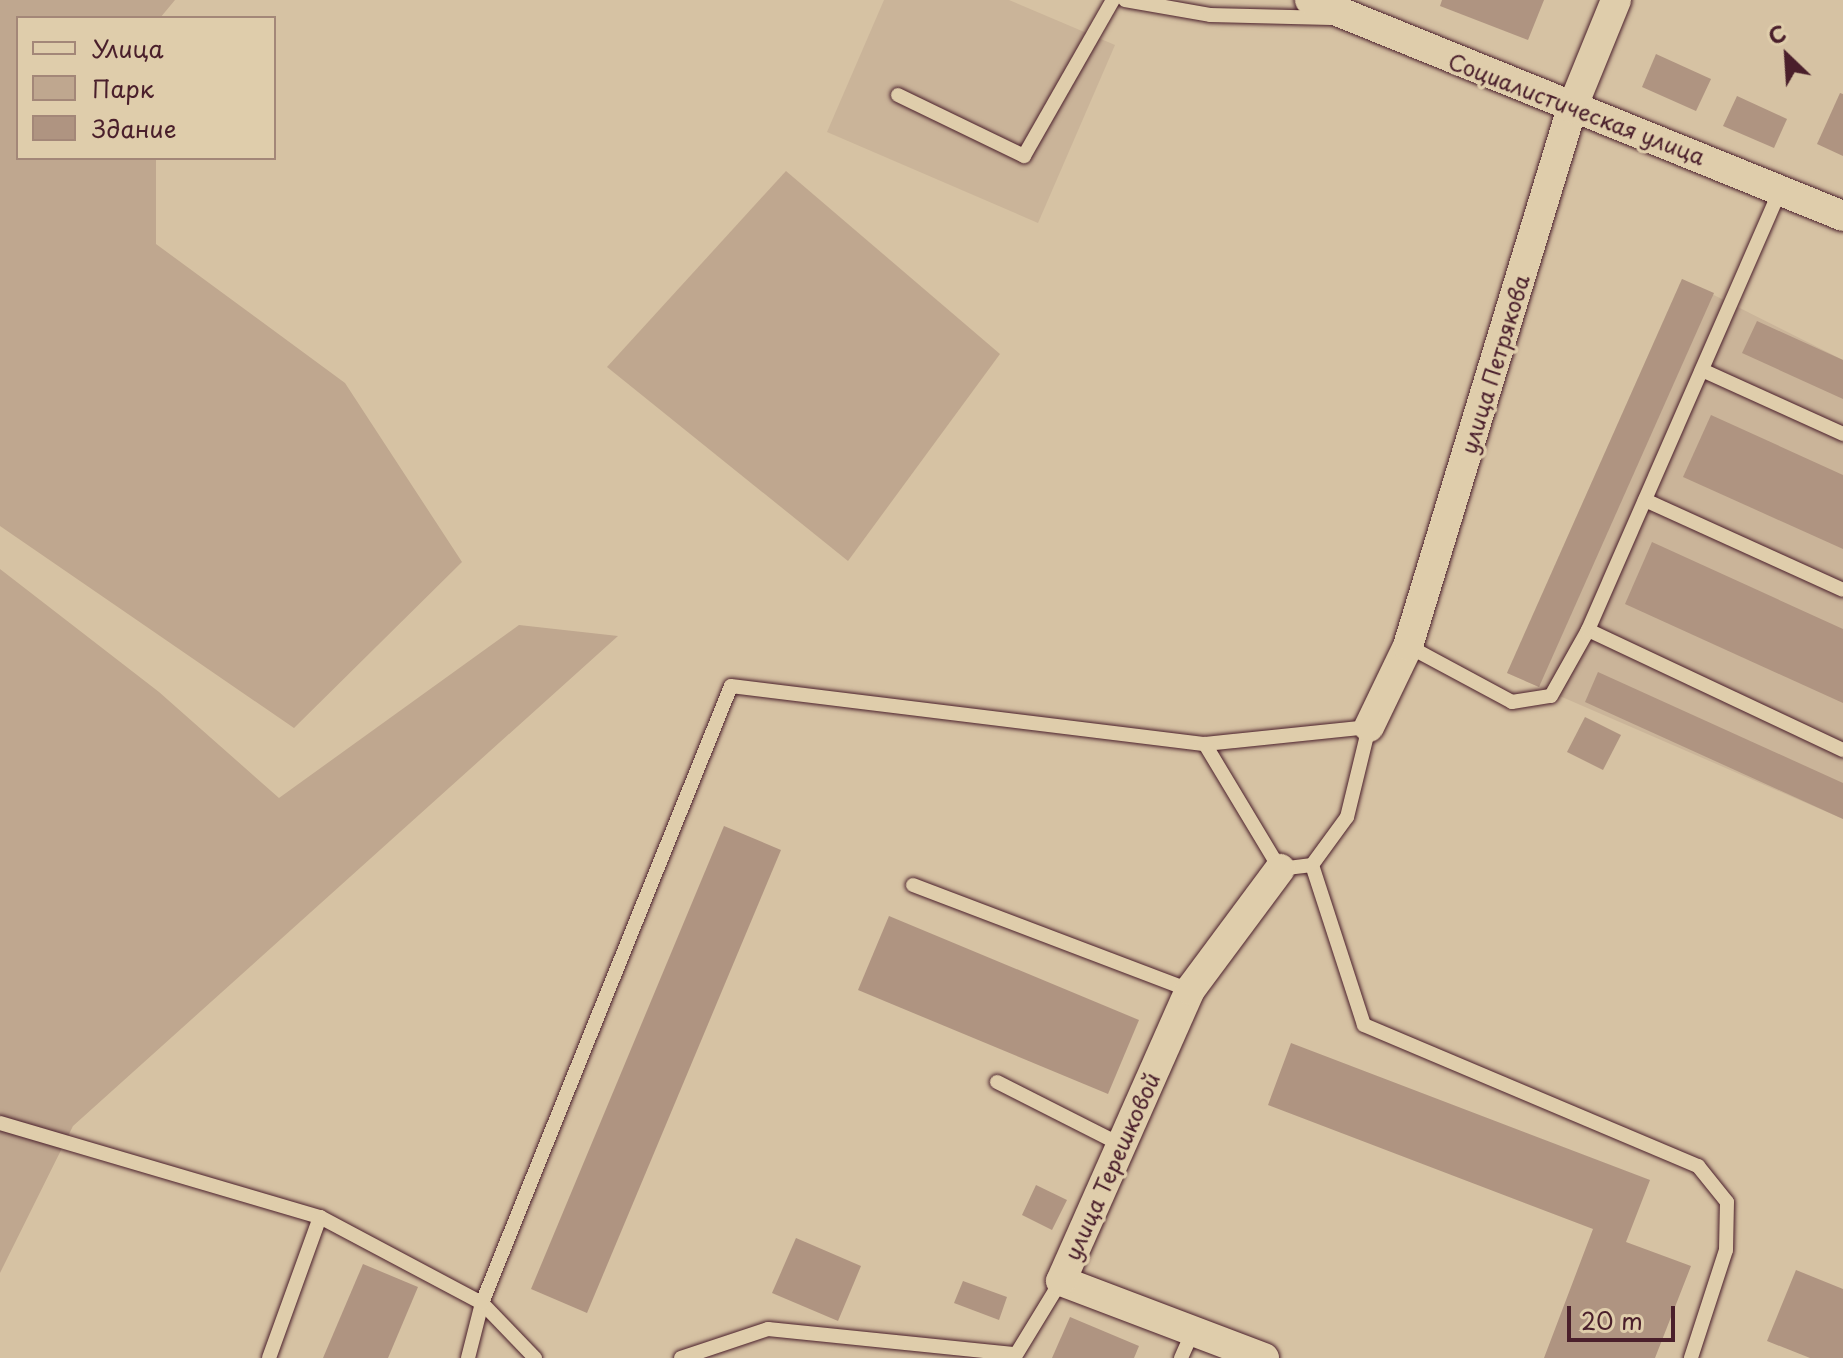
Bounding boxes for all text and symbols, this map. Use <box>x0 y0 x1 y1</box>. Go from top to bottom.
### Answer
text: С <box>1762 15 1791 52</box>
legend <box>16 16 276 160</box>
north arrow <box>1747 16 1827 96</box>
text: Улица <box>92 30 164 66</box>
street label: Социалистическая улица <box>1444 47 1710 169</box>
text: Парк <box>92 70 154 106</box>
text: Здание <box>92 110 177 146</box>
street label: улица Петрякова <box>1454 271 1534 457</box>
street label: улица Терешковой <box>1058 1068 1164 1264</box>
scale bar <box>1571 1290 1679 1340</box>
text: 20 m <box>1581 1302 1643 1338</box>

